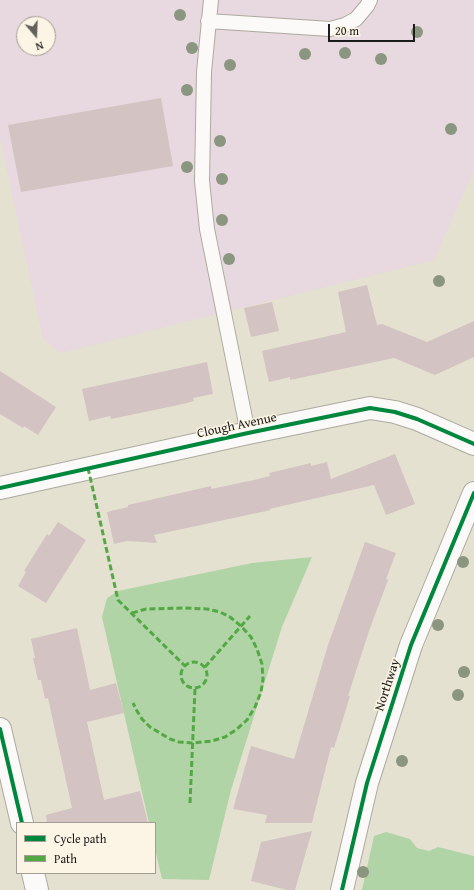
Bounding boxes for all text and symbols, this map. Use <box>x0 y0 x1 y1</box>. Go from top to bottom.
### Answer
north arrow <box>16 16 56 56</box>
scale bar <box>330 16 417 42</box>
text: 20 m <box>335 22 359 39</box>
text: N <box>34 38 46 55</box>
street label: Clough Avenue <box>196 410 278 442</box>
street label: Northway <box>372 657 404 713</box>
legend <box>16 822 156 874</box>
text: Cycle path <box>54 830 106 847</box>
text: Path <box>54 850 77 867</box>

